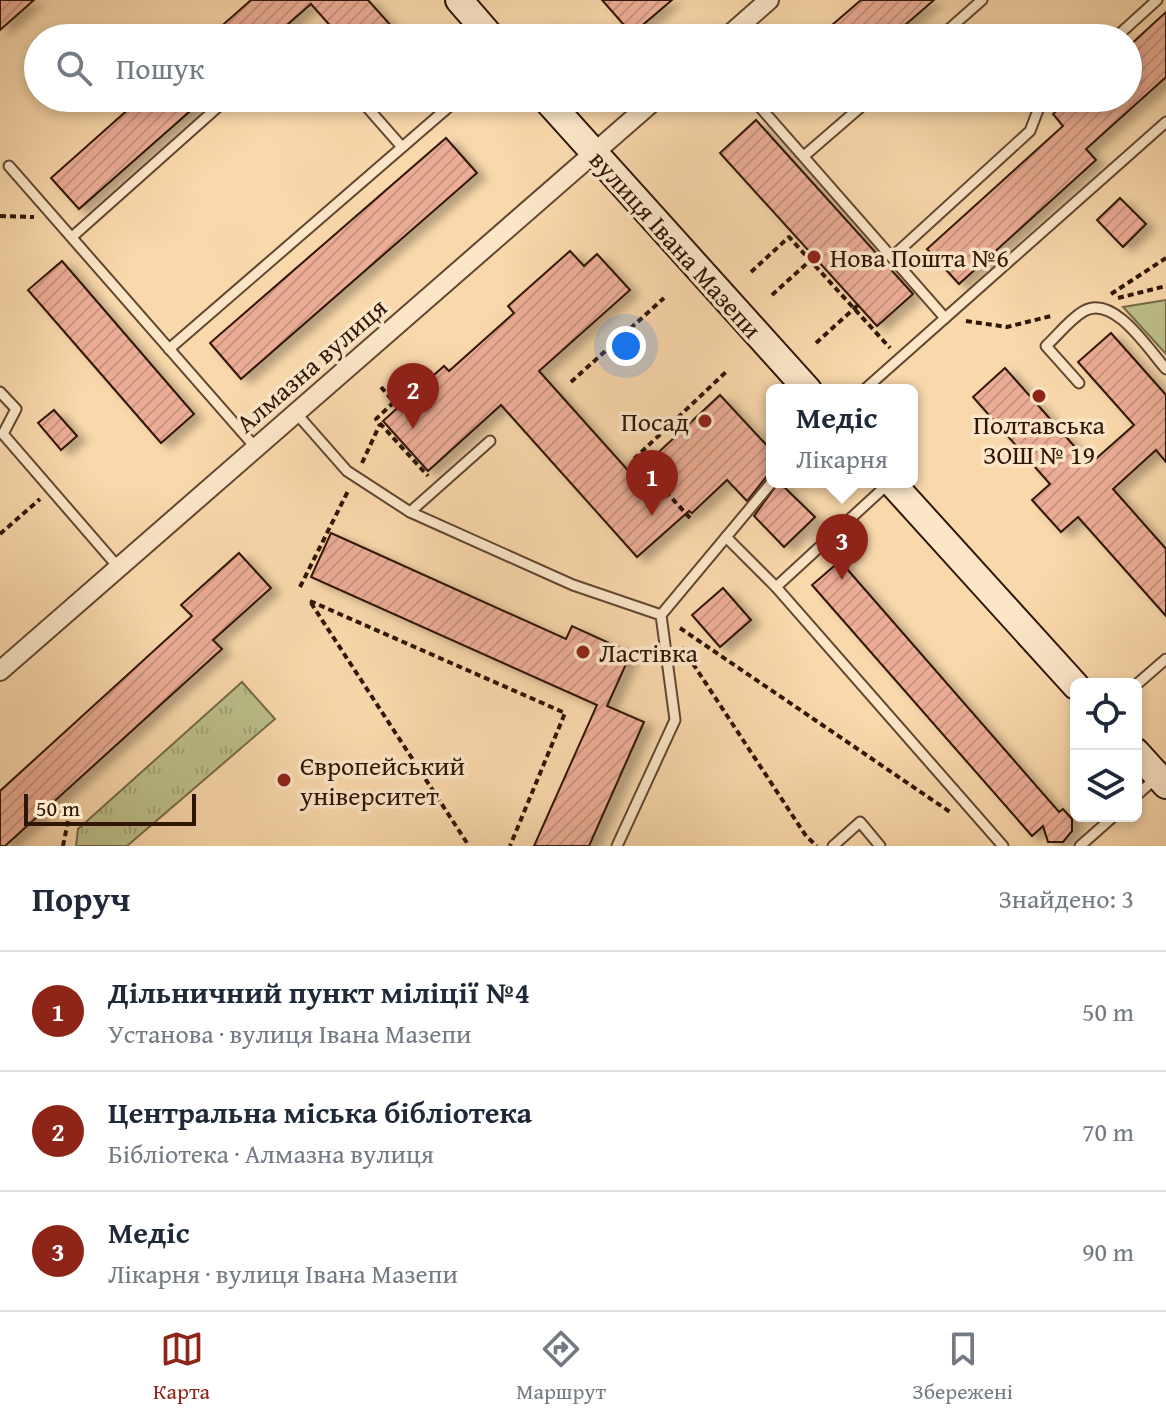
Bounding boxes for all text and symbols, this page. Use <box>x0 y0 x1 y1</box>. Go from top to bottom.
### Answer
search box <box>24 24 1142 112</box>
icon: search <box>52 46 96 90</box>
text: Пошук <box>116 46 204 90</box>
street label: вулиця Івана Мазепи <box>581 141 771 347</box>
place label: Нова Пошта №6 <box>830 238 1009 277</box>
marker: Нова Пошта №6 <box>805 248 823 266</box>
street label: Алмазна вулиця <box>227 288 395 442</box>
your location <box>606 326 646 366</box>
pin: 2 <box>387 363 439 429</box>
popup <box>766 384 918 488</box>
marker: Полтавська ЗОШ № 19 <box>1030 387 1048 405</box>
text: Медіс <box>796 395 877 439</box>
place label: Посад <box>621 402 689 441</box>
place label: Полтавська ЗОШ № 19 <box>973 405 1105 474</box>
marker: Посад <box>696 412 714 430</box>
text: Лікарня <box>796 439 888 478</box>
pin: 1 <box>626 450 678 516</box>
pin: 3 <box>816 514 868 580</box>
place label: Ластівка <box>599 633 699 672</box>
marker: Ластівка <box>574 643 592 661</box>
map controls <box>1070 678 1142 822</box>
button: locate <box>1070 678 1142 750</box>
place label: Європейський університет <box>299 746 465 815</box>
button: layers <box>1070 750 1142 822</box>
marker: Європейський університет <box>275 771 293 789</box>
scale bar <box>24 790 196 826</box>
text: 50 m <box>36 792 80 824</box>
text: Поруч <box>32 874 130 923</box>
text: Знайдено: 3 <box>998 879 1134 918</box>
text: Дільничний пункт міліції №4 <box>108 970 530 1014</box>
text: 1 <box>51 992 65 1031</box>
text: 50 m <box>1082 992 1134 1031</box>
text: Установа · вулиця Івана Мазепи <box>108 1014 472 1053</box>
text: Центральна міська бібліотека <box>108 1090 532 1134</box>
text: 2 <box>51 1112 65 1151</box>
text: 70 m <box>1082 1112 1134 1151</box>
text: Бібліотека · Алмазна вулиця <box>108 1134 434 1173</box>
text: Медіс <box>108 1210 189 1254</box>
text: 3 <box>51 1232 65 1271</box>
text: 90 m <box>1082 1232 1134 1271</box>
text: Лікарня · вулиця Івана Мазепи <box>108 1254 458 1293</box>
tab: Карта <box>153 1327 210 1407</box>
tab: Маршрут <box>516 1327 606 1407</box>
tab: Збережені <box>912 1327 1013 1407</box>

